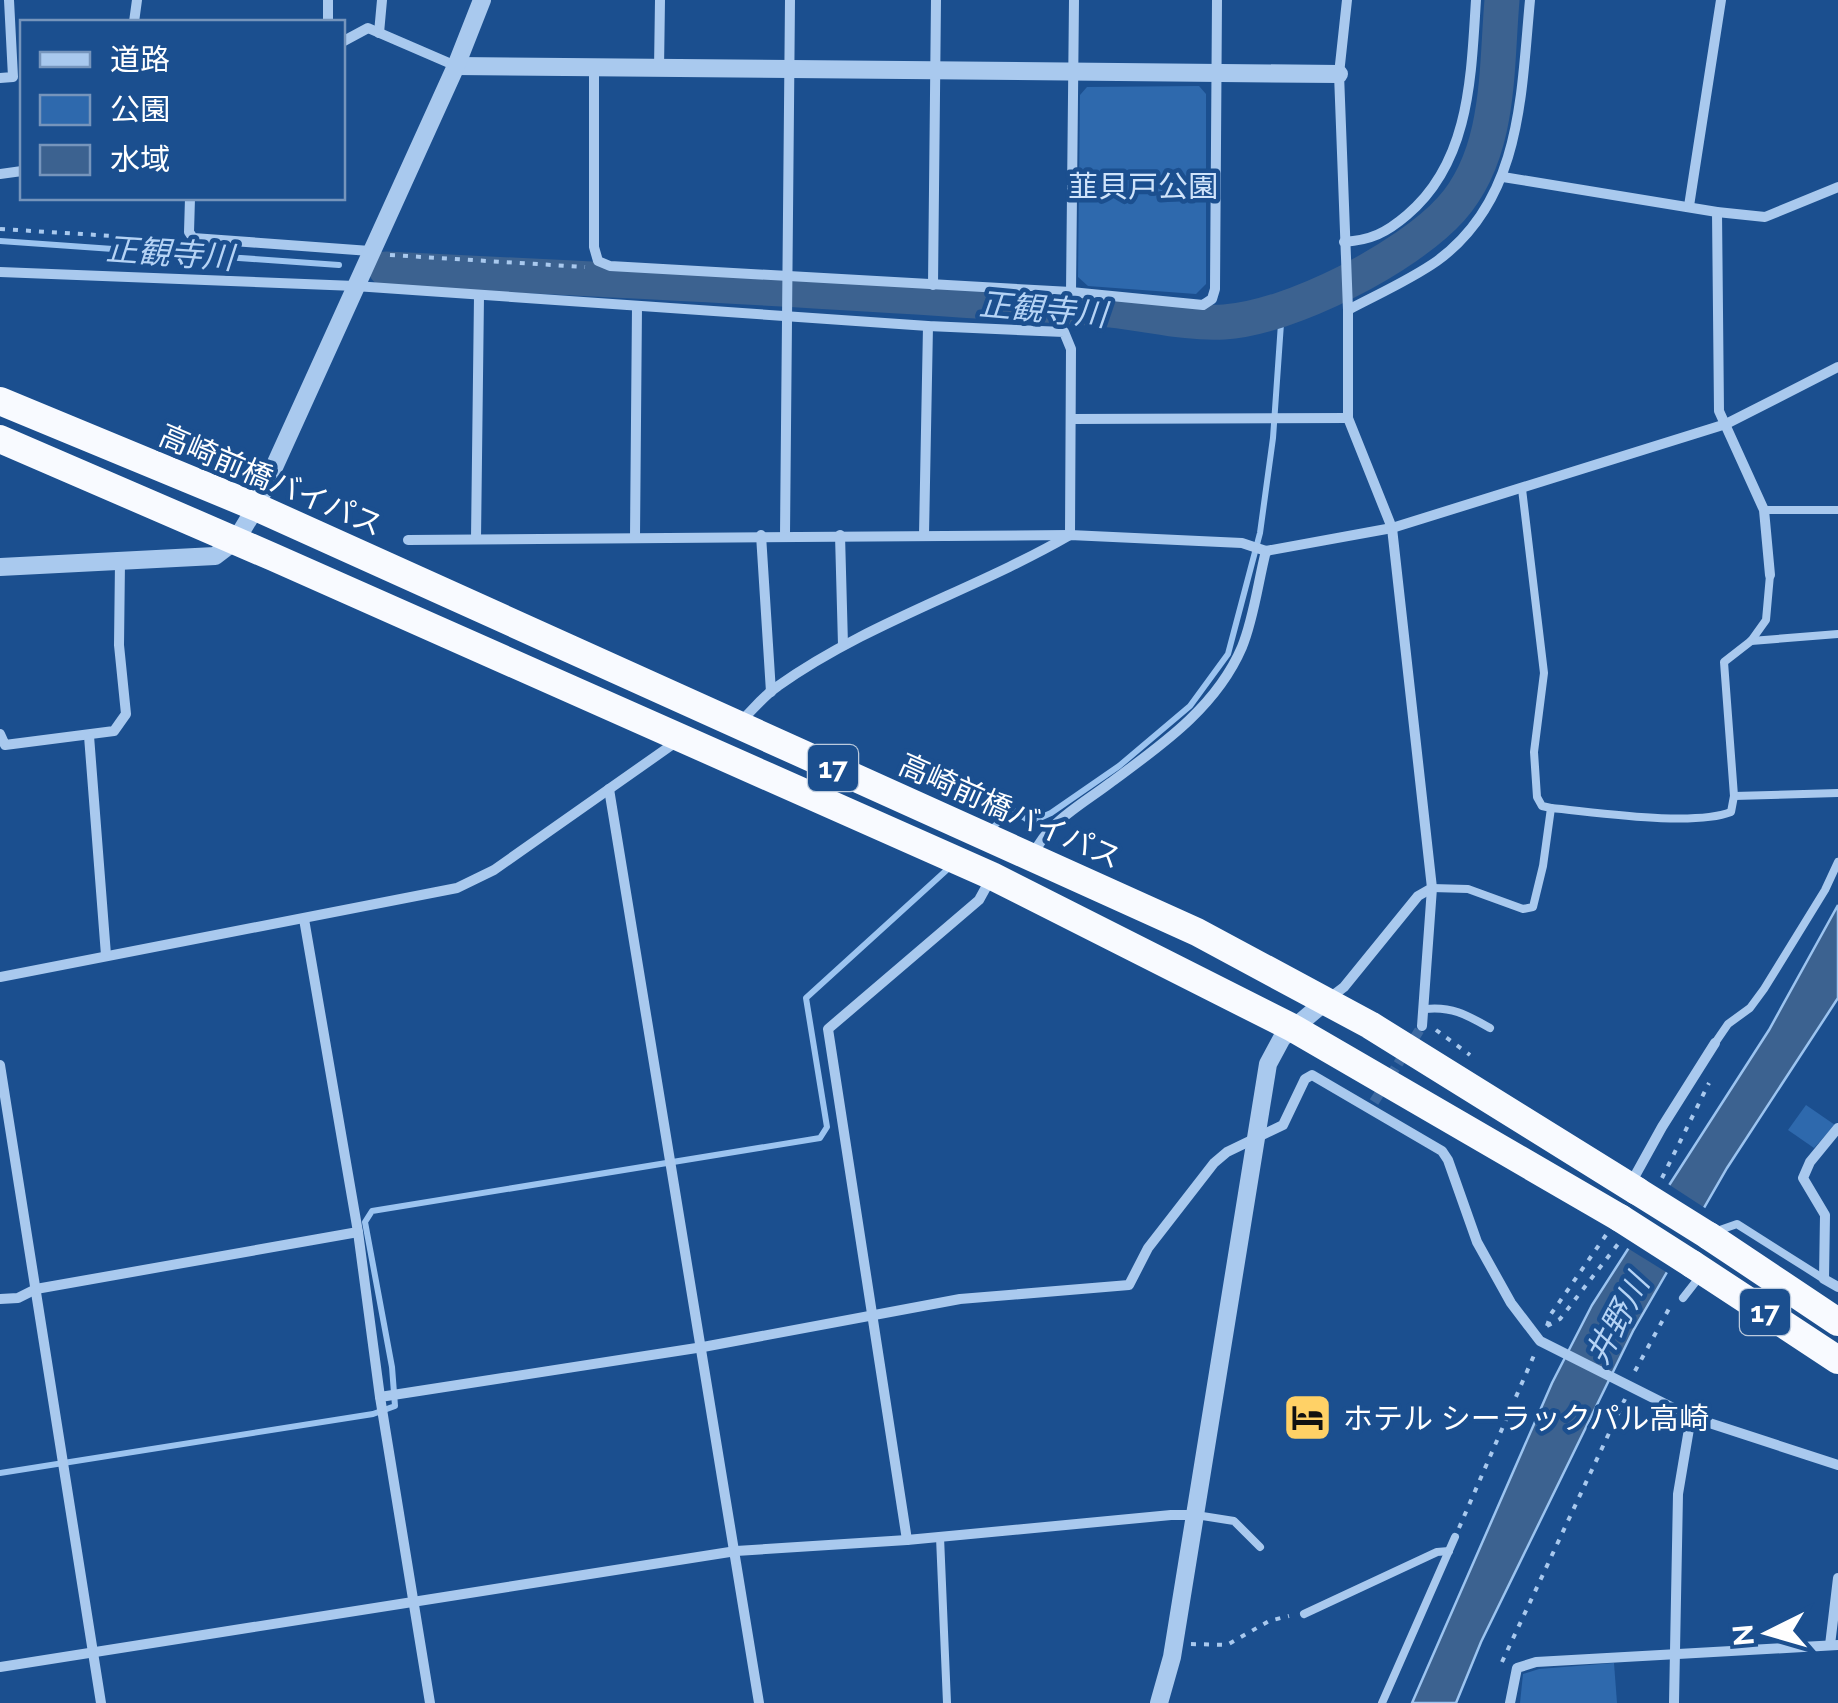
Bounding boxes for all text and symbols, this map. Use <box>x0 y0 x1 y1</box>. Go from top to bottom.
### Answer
legend <box>20 20 345 200</box>
text: 道路 <box>110 42 170 77</box>
text: 公園 <box>110 92 170 127</box>
text: 水域 <box>110 142 170 177</box>
park label: 韮貝戸公園 <box>1068 169 1218 204</box>
water label: 正観寺川 <box>105 230 238 276</box>
water label: 正観寺川 <box>978 285 1111 333</box>
street label: 高崎前橋バイパス <box>154 417 388 543</box>
road number: 17 <box>808 745 858 791</box>
street label: 高崎前橋バイパス <box>894 746 1126 876</box>
water label: 井野川 <box>1578 1265 1657 1370</box>
road number: 17 <box>1740 1289 1790 1335</box>
hotel icon: ホテル シーラックパル高崎 <box>1282 1392 1334 1444</box>
place label: ホテル シーラックパル高崎 <box>1343 1401 1709 1436</box>
north arrow <box>1718 1583 1818 1683</box>
text: N <box>1726 1623 1761 1647</box>

